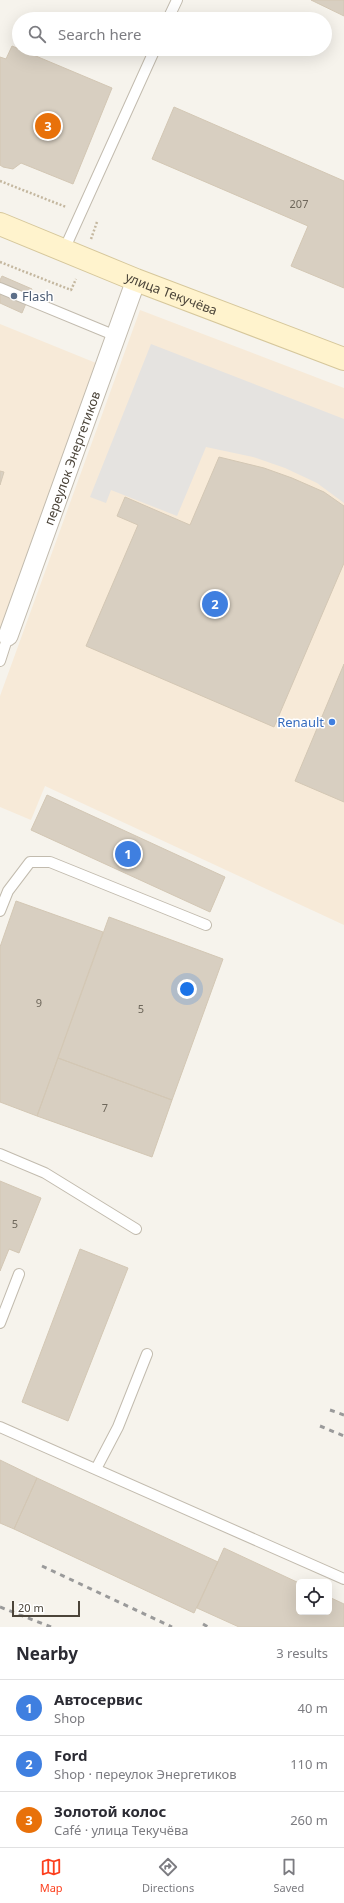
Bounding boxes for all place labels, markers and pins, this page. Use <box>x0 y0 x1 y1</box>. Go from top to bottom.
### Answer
pin: 3 <box>35 111 61 141</box>
place label: Flash <box>22 287 54 305</box>
marker: Flash <box>9 291 19 301</box>
pin: 2 <box>202 589 228 619</box>
place label: Renault <box>277 713 324 731</box>
marker: Renault <box>327 717 337 727</box>
pin: 1 <box>115 839 141 869</box>

